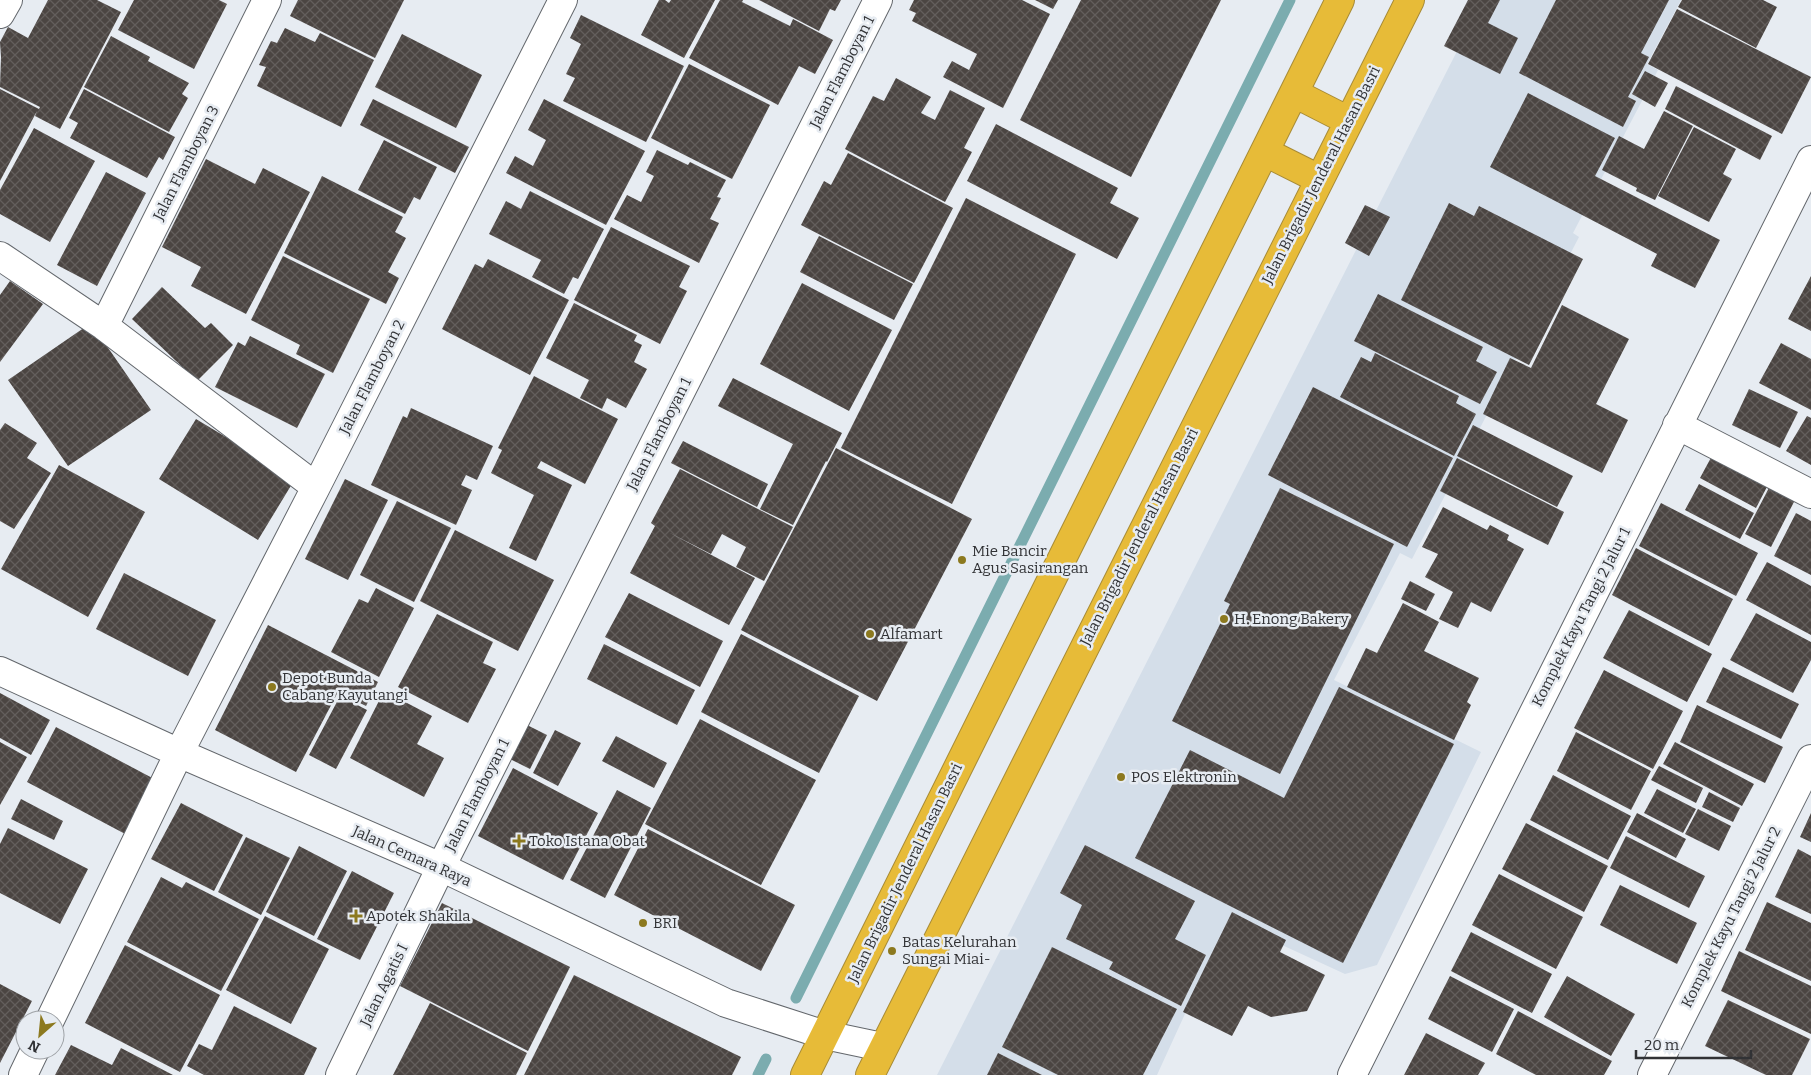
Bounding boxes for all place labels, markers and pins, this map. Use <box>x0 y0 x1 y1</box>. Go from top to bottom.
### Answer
place label: Mie Bancir Agus Sasirangan <box>972 542 1089 577</box>
marker: Mie Bancir Agus Sasirangan <box>956 554 968 566</box>
place label: H. Enong Bakery <box>1234 610 1349 628</box>
marker: H. Enong Bakery <box>1218 613 1230 625</box>
place label: Alfamart <box>880 625 943 643</box>
marker: Alfamart <box>864 628 876 640</box>
place label: Depot Bunda Cabang Kayutangi <box>282 669 409 704</box>
marker: Depot Bunda Cabang Kayutangi <box>266 681 278 693</box>
place label: POS Elektronin <box>1131 768 1237 786</box>
marker: POS Elektronin <box>1115 771 1127 783</box>
place label: Toko Istana Obat <box>529 832 646 850</box>
marker: Toko Istana Obat <box>513 835 525 847</box>
place label: Apotek Shakila <box>366 907 470 925</box>
marker: Apotek Shakila <box>350 910 362 922</box>
place label: BRI <box>653 914 677 932</box>
marker: BRI <box>637 917 649 929</box>
place label: Batas Kelurahan Sungai Miai- <box>902 933 1017 968</box>
marker: Batas Kelurahan Sungai Miai- <box>886 945 898 957</box>

